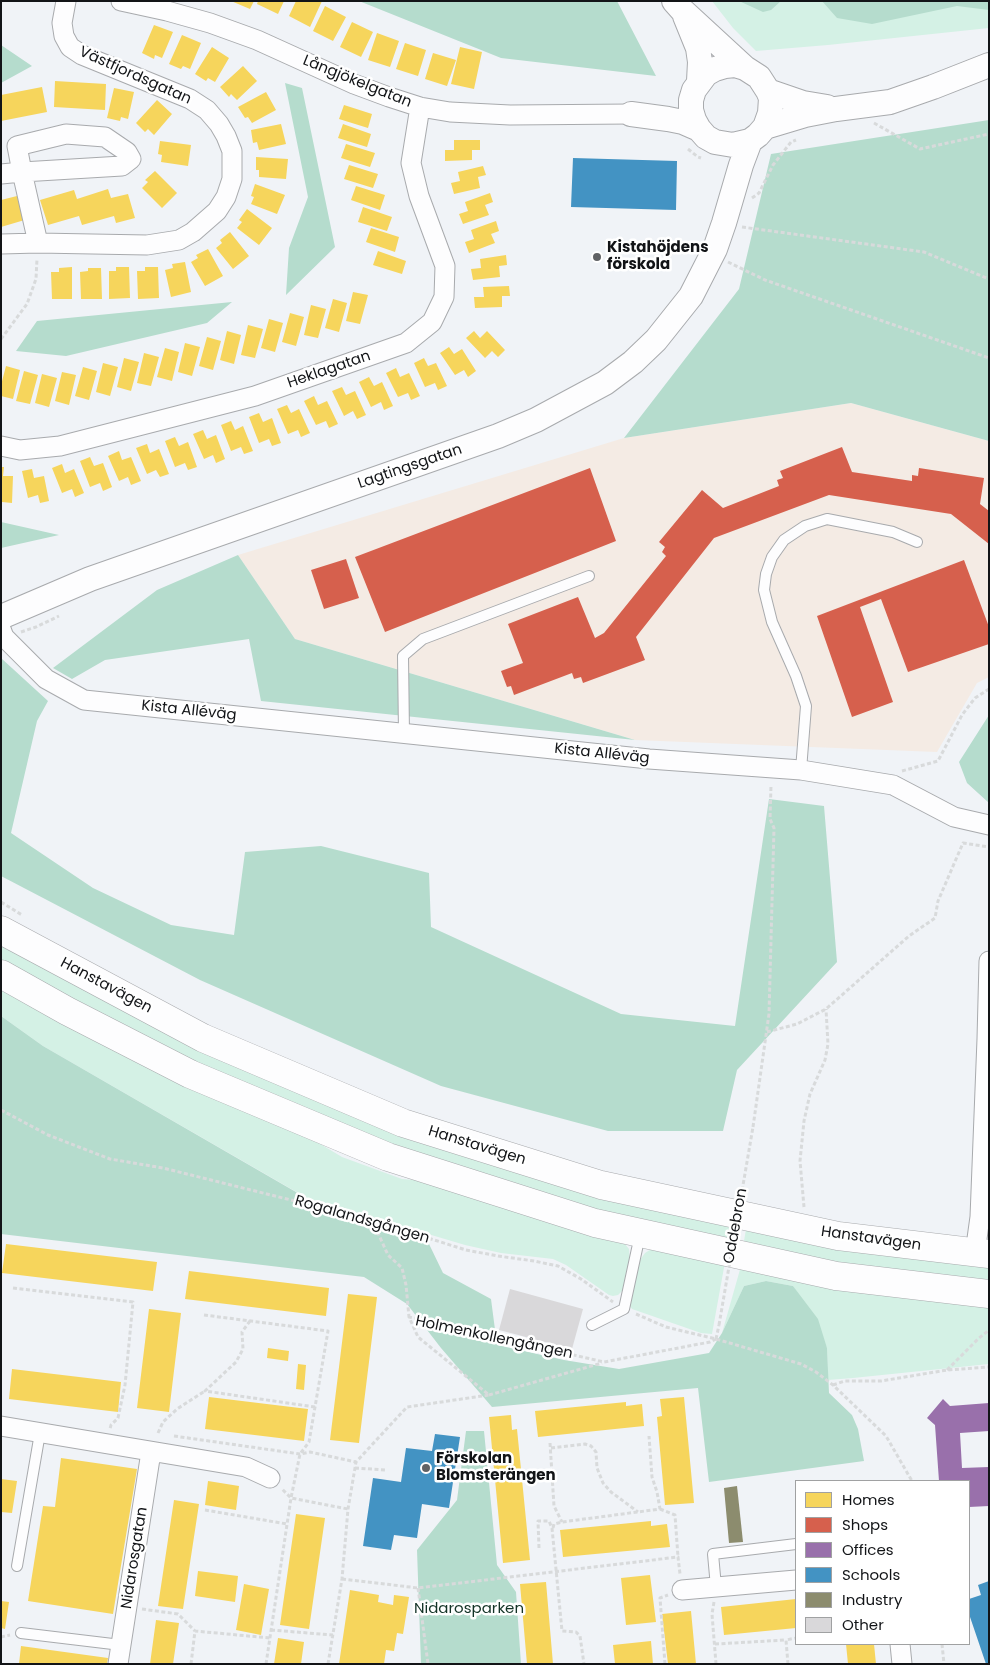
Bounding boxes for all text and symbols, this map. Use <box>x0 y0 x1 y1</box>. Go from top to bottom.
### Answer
street label: Västfjordsgatan <box>76 43 194 109</box>
street label: Långjökelgatan <box>300 52 414 112</box>
place label: Kistahöjdens förskola <box>607 239 709 274</box>
marker: Kistahöjdens förskola <box>591 251 603 263</box>
street label: Heklagatan <box>285 347 373 393</box>
street label: Lagtingsgatan <box>356 441 464 493</box>
street label: Kista Alléväg <box>141 697 237 725</box>
street label: Kista Alléväg <box>554 740 650 768</box>
street label: Hanstavägen <box>57 954 155 1018</box>
street label: Hanstavägen <box>426 1123 528 1169</box>
street label: Oddebron <box>721 1187 751 1265</box>
street label: Rogalandsgången <box>293 1192 431 1248</box>
street label: Hanstavägen <box>820 1223 922 1255</box>
street label: Holmenkollengången <box>414 1313 574 1363</box>
place label: Förskolan Blomsterängen <box>436 1450 556 1485</box>
marker: Förskolan Blomsterängen <box>420 1462 432 1474</box>
legend <box>795 1480 970 1645</box>
text: Homes <box>842 1489 895 1510</box>
street label: Nidarosgatan <box>118 1506 152 1610</box>
text: Shops <box>842 1514 888 1535</box>
text: Offices <box>842 1539 894 1560</box>
text: Schools <box>842 1564 900 1585</box>
text: Industry <box>842 1589 902 1610</box>
park label: Nidarosparken <box>414 1600 524 1618</box>
text: Other <box>842 1614 884 1635</box>

